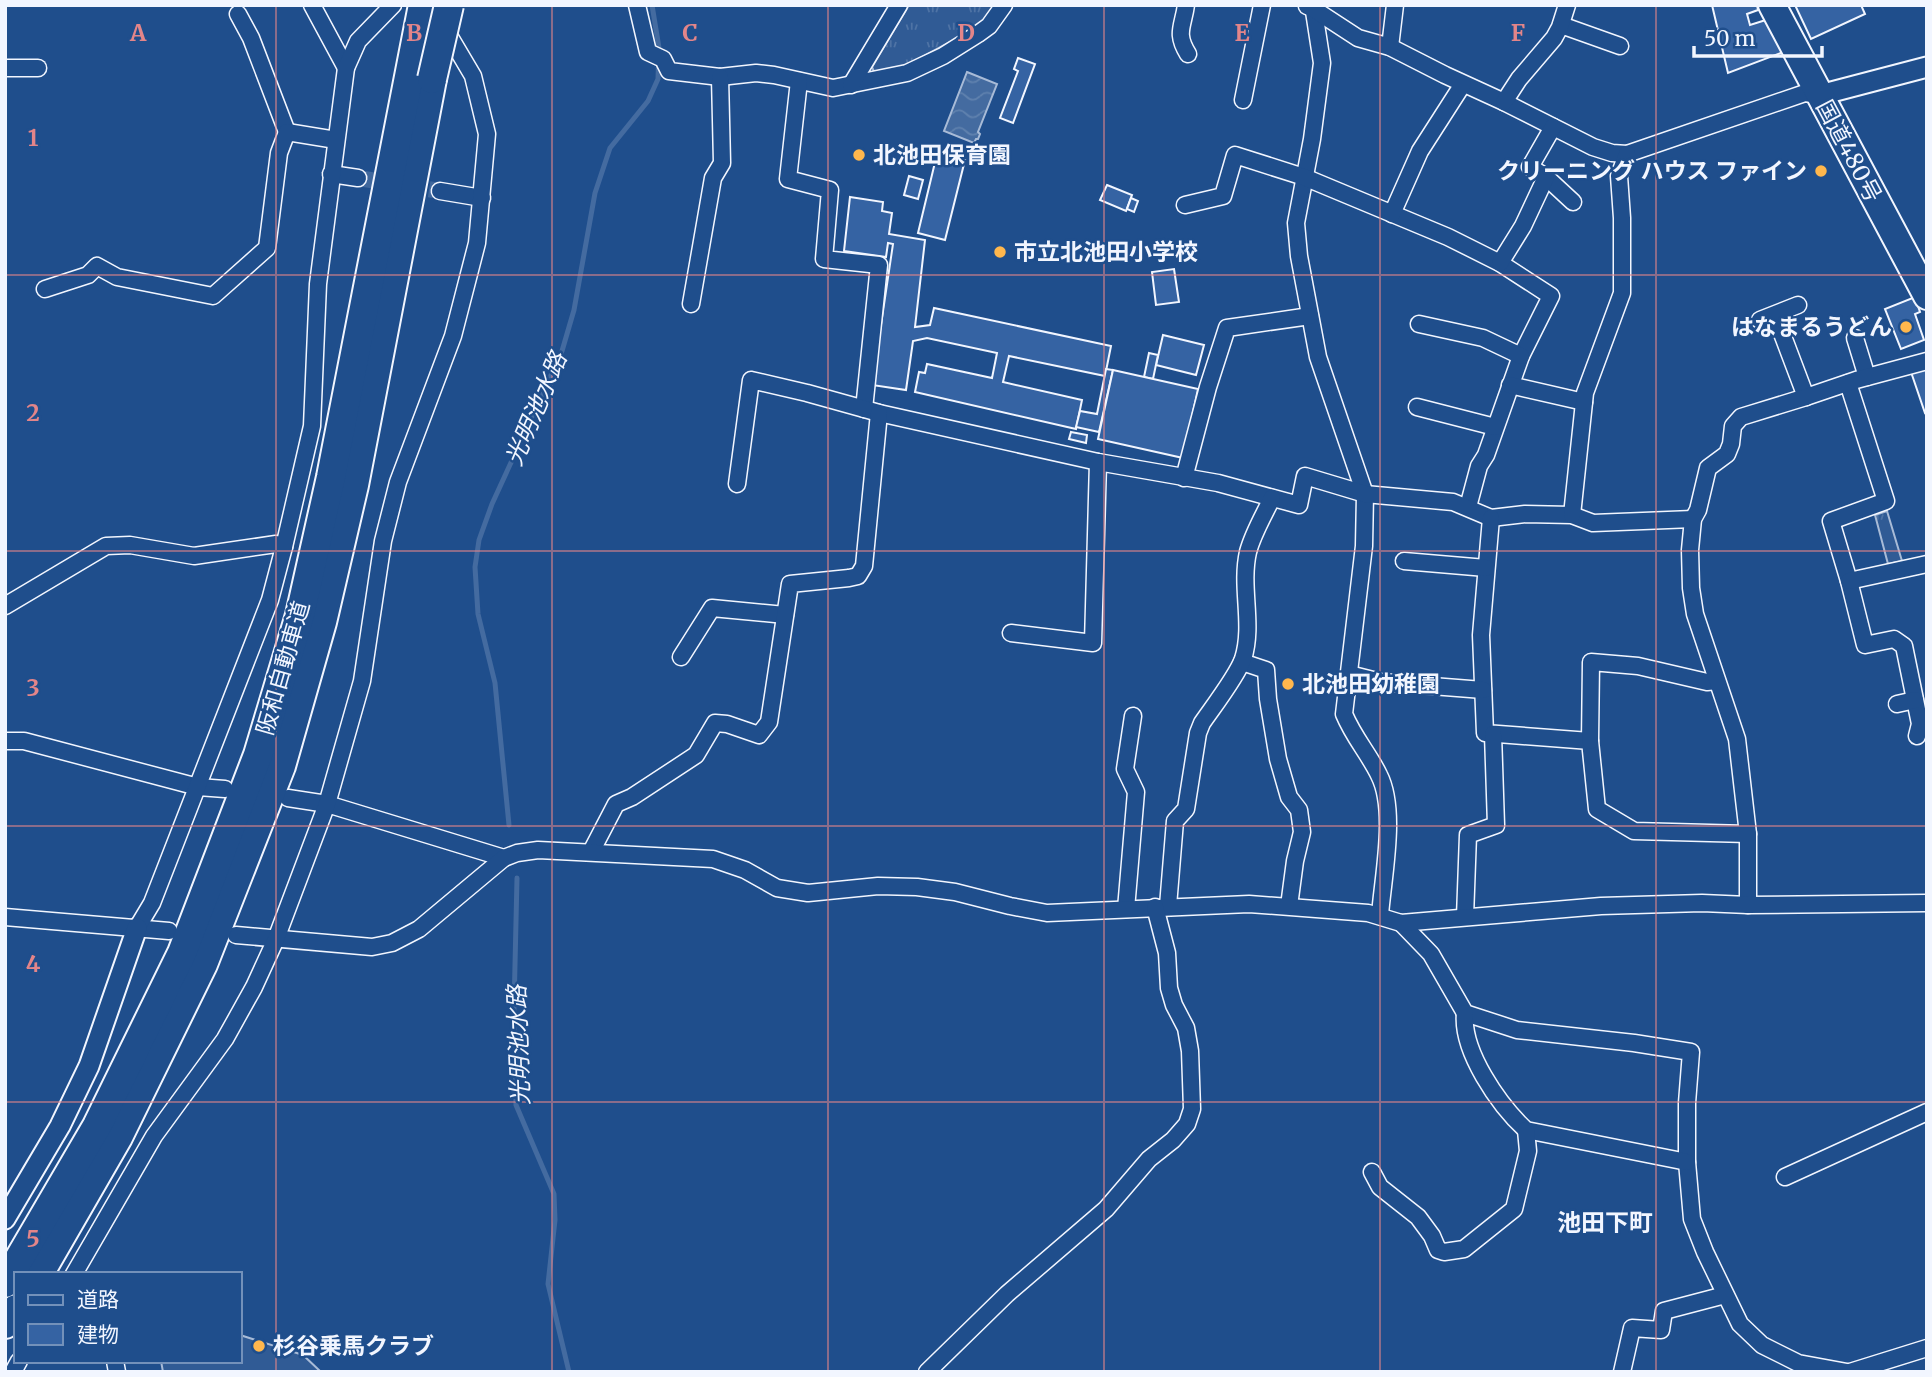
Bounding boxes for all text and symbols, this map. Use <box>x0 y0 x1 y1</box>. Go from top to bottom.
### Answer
scale bar <box>1694 14 1822 58</box>
text: A <box>129 18 147 47</box>
text: B <box>406 18 422 47</box>
text: C <box>682 18 698 47</box>
text: D <box>957 18 975 47</box>
text: E <box>1234 18 1250 47</box>
text: F <box>1511 18 1525 47</box>
text: 50 m <box>1704 25 1755 52</box>
street label: 国道480号 <box>1810 95 1888 207</box>
text: 1 <box>28 123 39 152</box>
place label: 北池田保育園 <box>873 140 1011 169</box>
marker: 北池田保育園 <box>851 147 867 163</box>
place label: クリーニング ハウス ファイン <box>1497 156 1807 185</box>
marker: クリーニング ハウス ファイン <box>1813 163 1829 179</box>
place label: 市立北池田小学校 <box>1014 237 1198 266</box>
marker: 市立北池田小学校 <box>992 244 1008 260</box>
place label: はなまるうどん <box>1731 312 1892 341</box>
marker: はなまるうどん <box>1898 319 1914 335</box>
water label: 光明池水路 <box>498 346 574 470</box>
text: 2 <box>26 398 40 427</box>
street label: 阪和自動車道 <box>250 598 315 738</box>
place label: 北池田幼稚園 <box>1302 669 1440 698</box>
text: 3 <box>26 673 40 702</box>
marker: 北池田幼稚園 <box>1280 676 1296 692</box>
text: 4 <box>26 949 41 978</box>
water label: 光明池水路 <box>501 983 536 1106</box>
district label: 池田下町 <box>1557 1207 1653 1238</box>
text: 5 <box>26 1224 40 1253</box>
legend <box>14 1272 242 1363</box>
text: 道路 <box>77 1286 119 1313</box>
text: 建物 <box>77 1321 119 1348</box>
place label: 杉谷乗馬クラブ <box>273 1331 434 1360</box>
marker: 杉谷乗馬クラブ <box>251 1338 267 1354</box>

